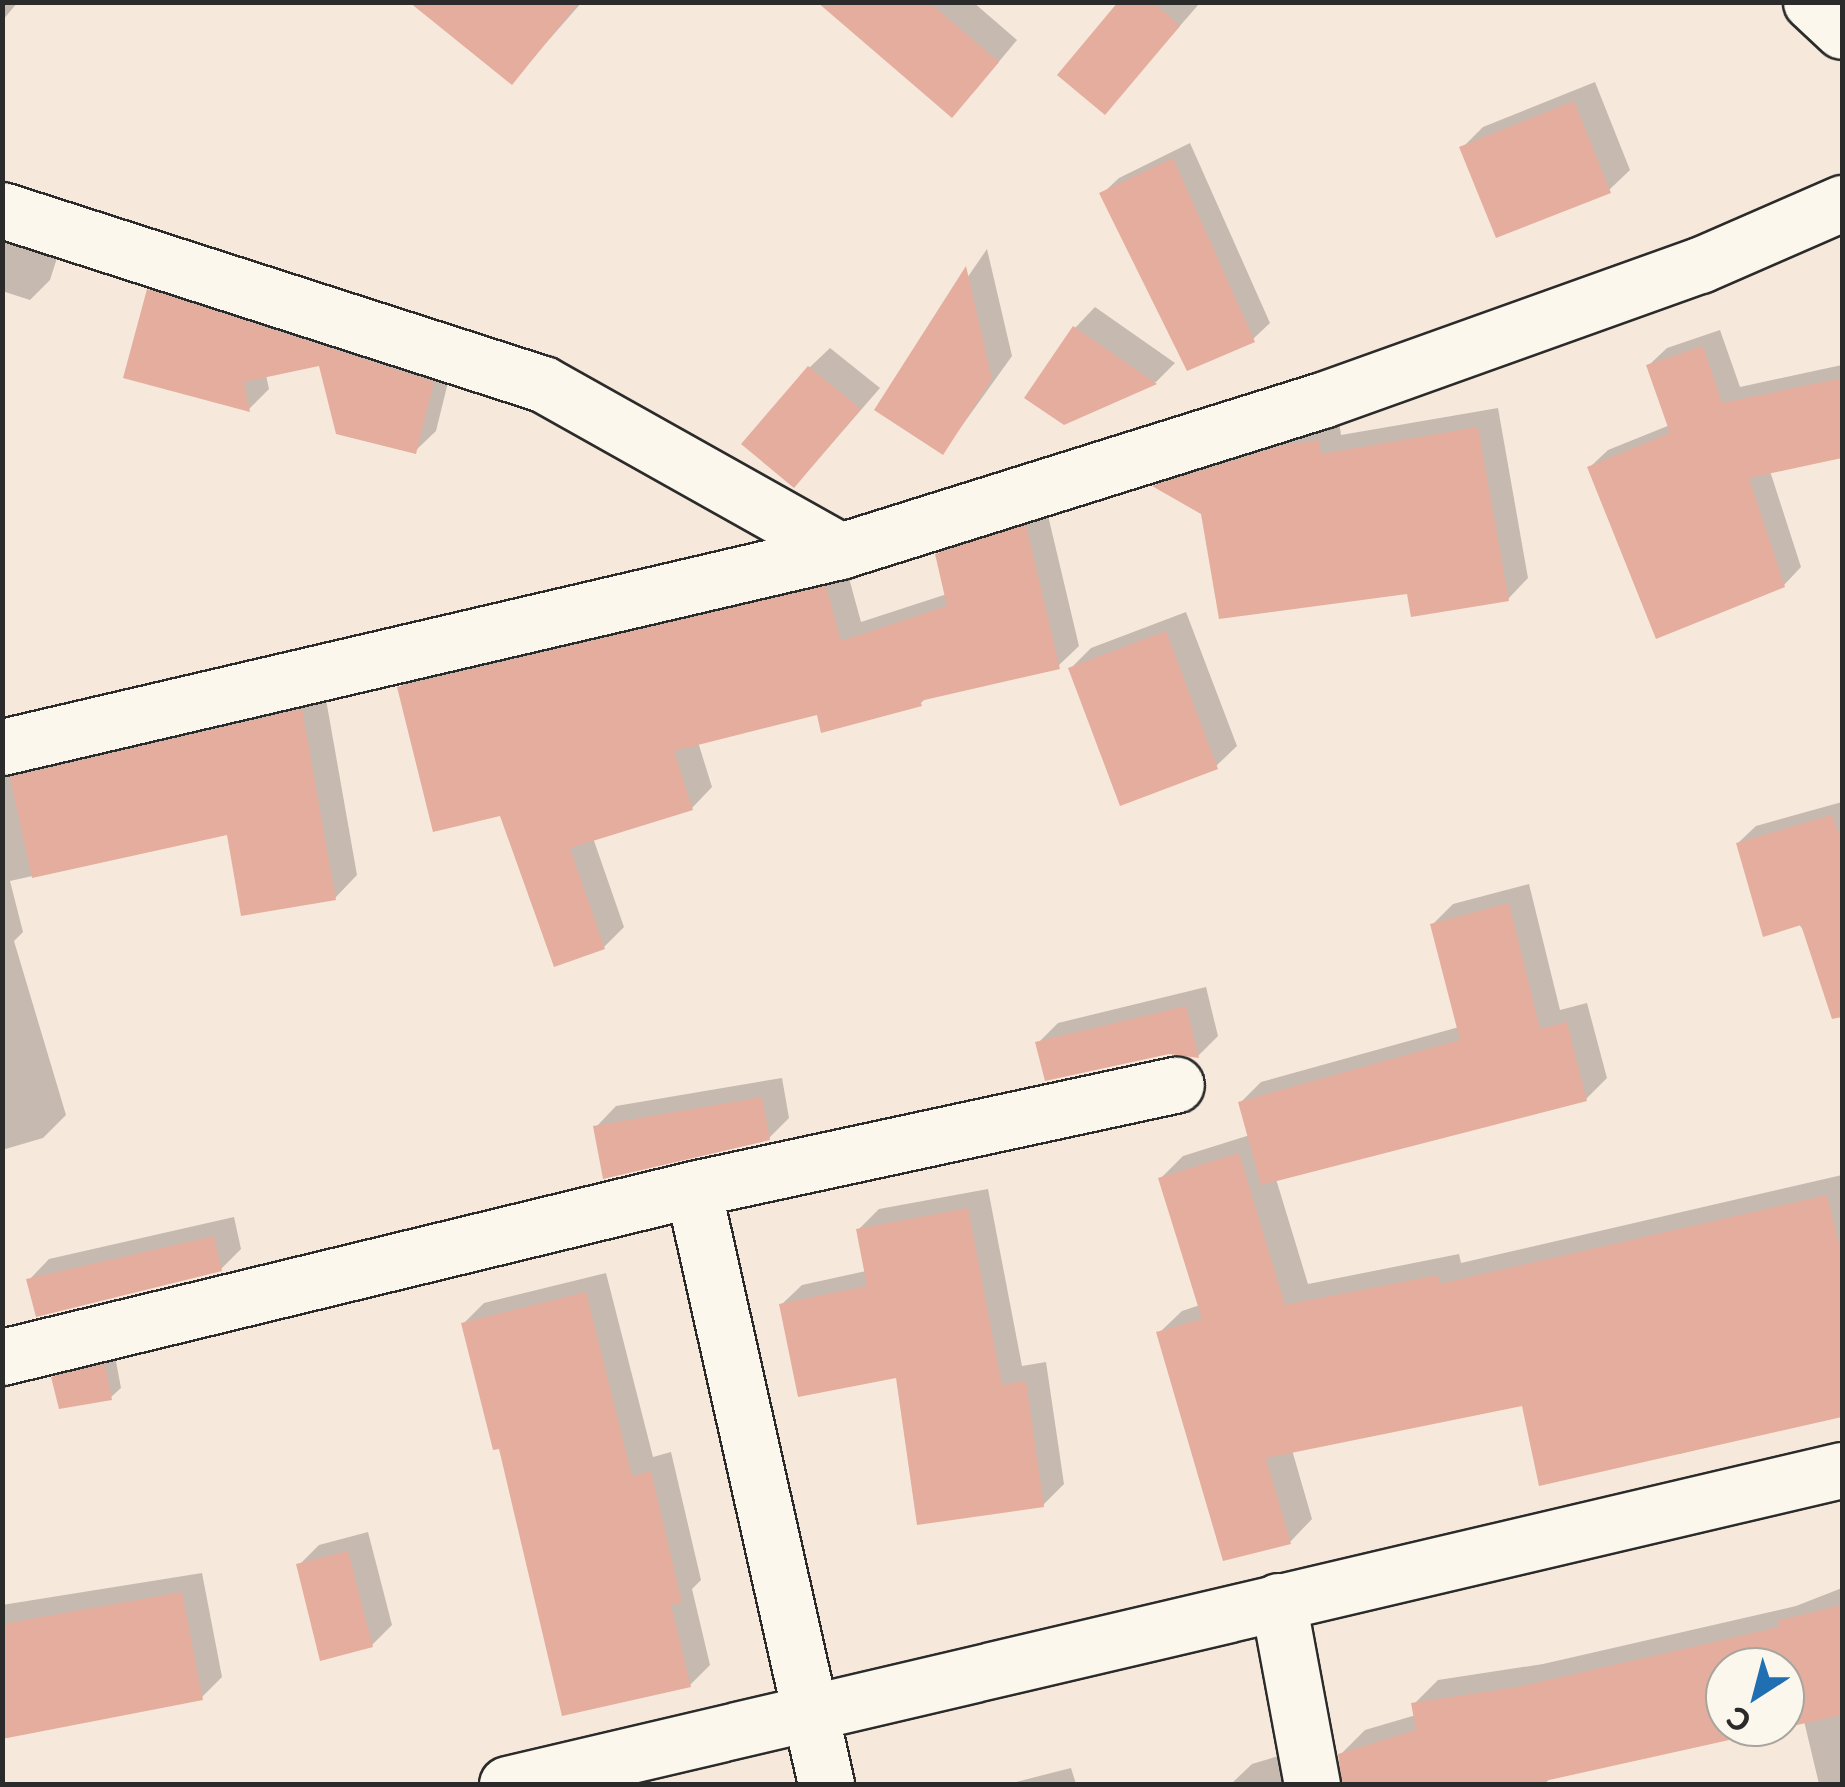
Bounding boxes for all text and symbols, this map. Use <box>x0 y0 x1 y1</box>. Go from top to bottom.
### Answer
north arrow <box>1705 1647 1805 1747</box>
text: С <box>1717 1696 1759 1744</box>

